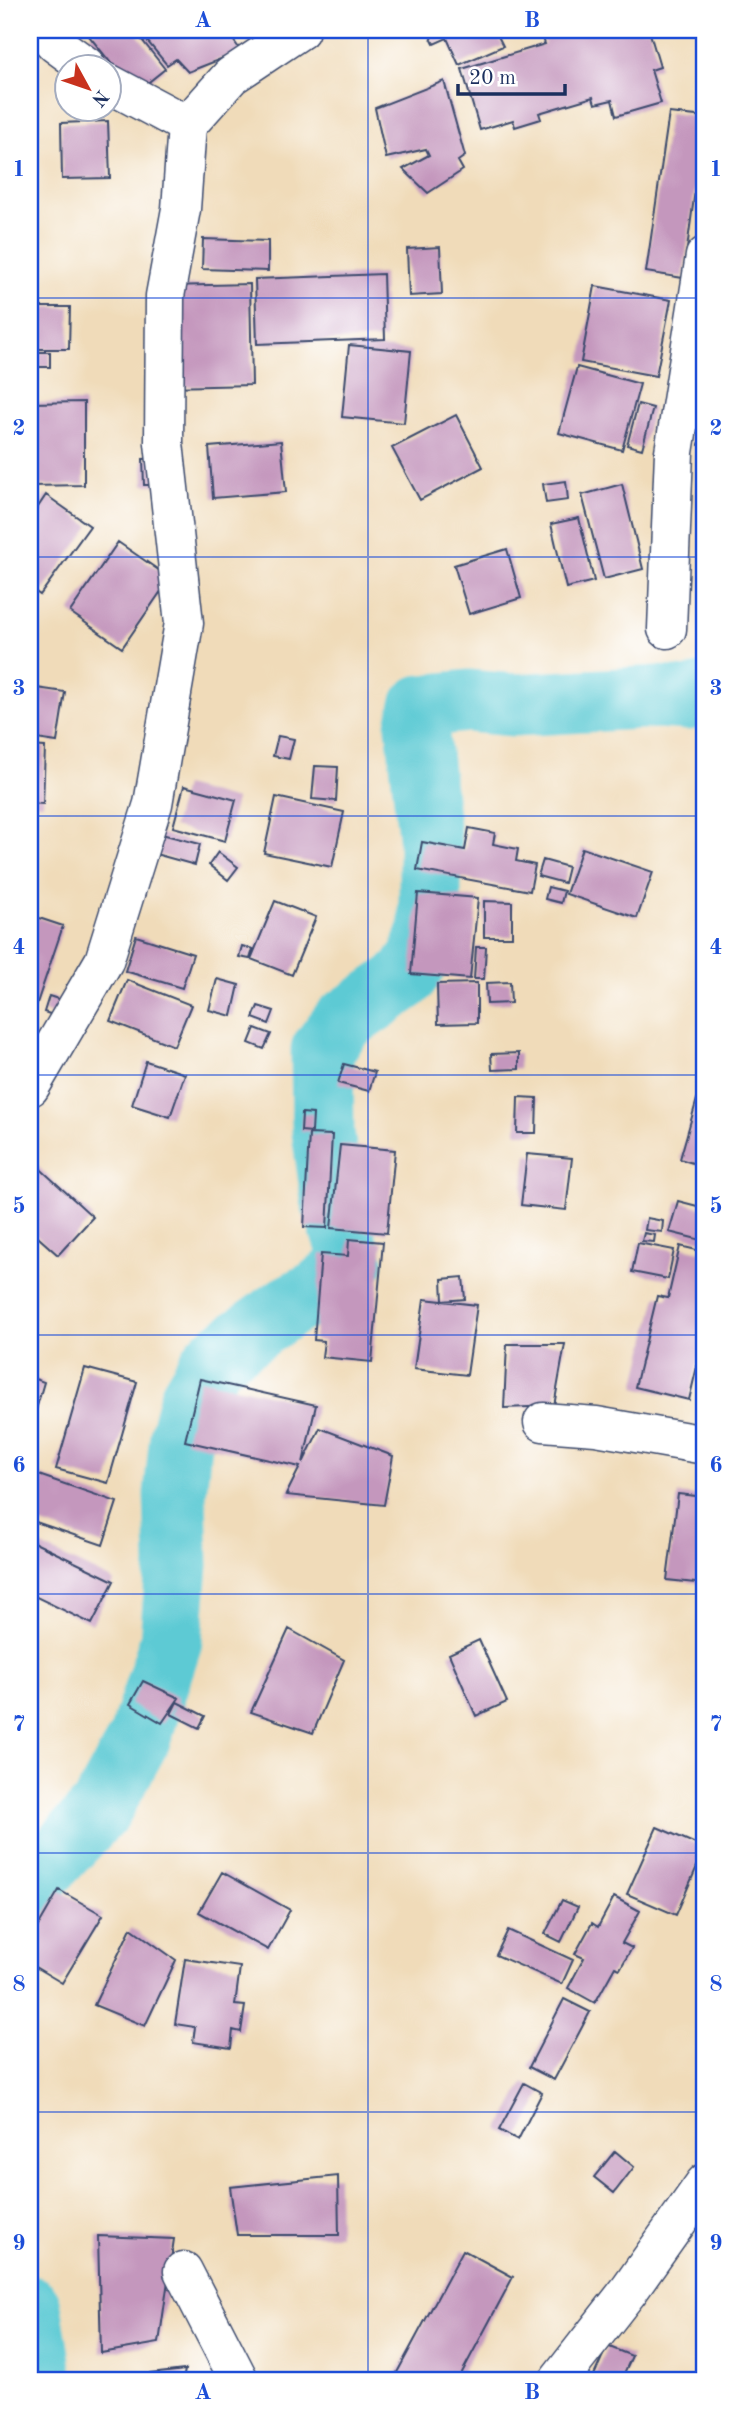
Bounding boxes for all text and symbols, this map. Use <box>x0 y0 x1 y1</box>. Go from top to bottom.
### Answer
text: A <box>194 9 212 32</box>
text: B <box>524 9 540 32</box>
north arrow <box>52 52 122 122</box>
scale bar <box>458 52 565 96</box>
text: 20 m <box>469 68 516 89</box>
text: N <box>87 86 111 109</box>
text: 1 <box>12 158 26 181</box>
text: 1 <box>709 158 723 181</box>
text: 2 <box>12 417 26 440</box>
text: 2 <box>709 417 723 440</box>
text: 3 <box>12 677 26 700</box>
text: 3 <box>709 677 723 700</box>
text: 4 <box>12 936 26 959</box>
text: 4 <box>709 936 723 959</box>
text: 5 <box>12 1195 26 1218</box>
text: 5 <box>709 1195 723 1218</box>
text: 6 <box>12 1454 26 1477</box>
text: 6 <box>709 1454 723 1477</box>
text: 7 <box>12 1713 26 1736</box>
text: 7 <box>709 1713 723 1736</box>
text: 8 <box>12 1973 26 1996</box>
text: 8 <box>709 1973 723 1996</box>
text: 9 <box>12 2232 26 2255</box>
text: 9 <box>709 2232 723 2255</box>
text: A <box>194 2381 212 2404</box>
text: B <box>524 2381 540 2404</box>

